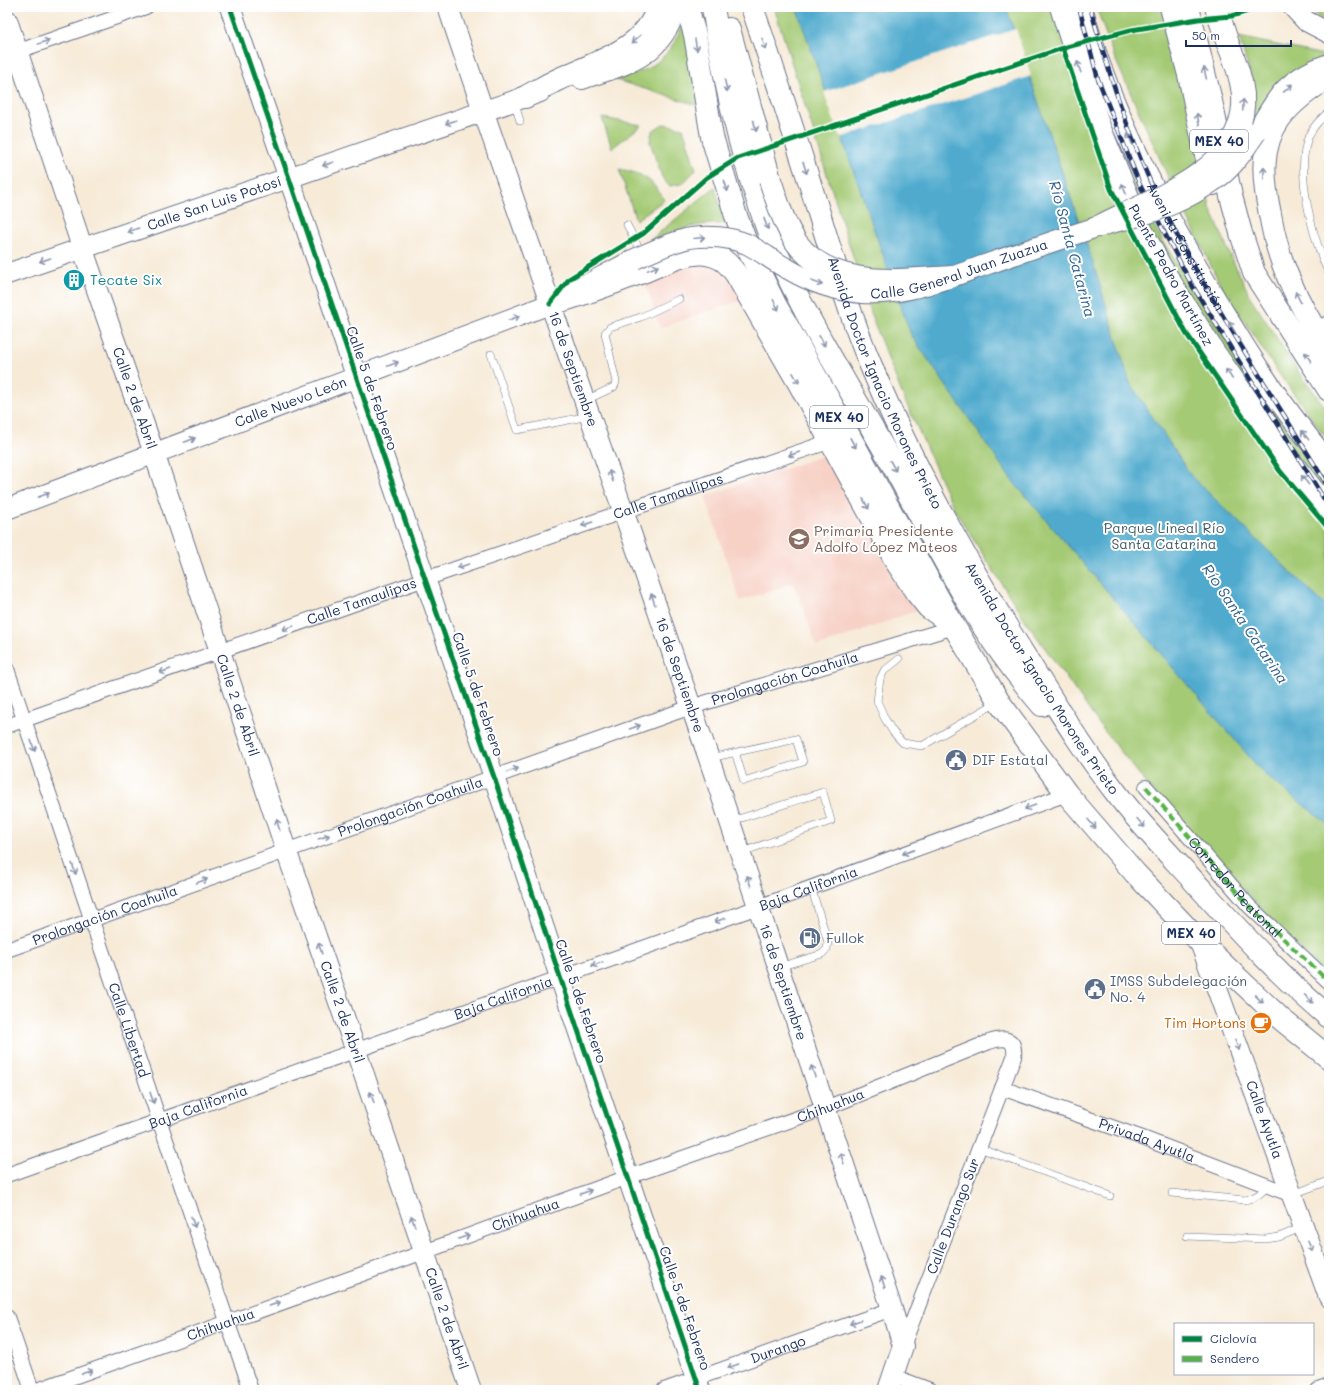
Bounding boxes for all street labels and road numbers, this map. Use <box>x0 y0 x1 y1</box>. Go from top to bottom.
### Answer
road number: MEX 40 <box>1190 130 1248 152</box>
street label: Calle San Luis Potosí <box>144 171 284 235</box>
street label: Avenida Constitución <box>1143 179 1229 314</box>
street label: Puente Pedro Martínez <box>1124 200 1219 349</box>
street label: Calle General Juan Zuazua <box>870 234 1050 302</box>
street label: Avenida Doctor Ignacio Morones Prieto <box>824 254 947 512</box>
street label: 16 de Septiembre <box>545 308 603 429</box>
street label: Calle 5 de Febrero <box>342 323 403 452</box>
street label: Calle 2 de Abril <box>109 344 162 451</box>
street label: Calle Nuevo León <box>232 372 349 431</box>
road number: MEX 40 <box>810 406 868 428</box>
street label: Calle Tamaulipas <box>611 468 726 523</box>
street label: Avenida Doctor Ignacio Morones Prieto <box>961 558 1124 798</box>
street label: Calle Tamaulipas <box>304 573 419 629</box>
street label: 16 de Septiembre <box>652 614 709 735</box>
street label: Calle 5 de Febrero <box>448 629 509 758</box>
street label: Prolongación Coahuila <box>709 647 860 709</box>
street label: Calle 2 de Abril <box>212 651 264 759</box>
street label: Prolongación Coahuila <box>335 772 485 841</box>
street label: Corredor Peatonal <box>1184 833 1286 941</box>
street label: Baja California <box>756 861 860 915</box>
street label: Prolongación Coahuila <box>30 880 180 949</box>
street label: 16 de Septiembre <box>756 921 812 1042</box>
road number: MEX 40 <box>1162 922 1220 944</box>
street label: Calle 5 de Febrero <box>551 936 612 1065</box>
street label: Calle 2 de Abril <box>316 958 369 1065</box>
street label: Baja California <box>451 971 555 1024</box>
street label: Calle Libertad <box>104 980 154 1080</box>
street label: Calle Ayutla <box>1242 1078 1288 1161</box>
street label: Baja California <box>146 1080 250 1133</box>
street label: Chihuahua <box>794 1084 867 1126</box>
street label: Privada Ayutla <box>1096 1113 1198 1166</box>
street label: Calle Durango Sur <box>922 1155 983 1277</box>
street label: Chihuahua <box>489 1193 562 1235</box>
street label: Calle 5 de Febrero <box>655 1243 716 1372</box>
street label: Calle 2 de Abril <box>421 1265 473 1372</box>
street label: Chihuahua <box>184 1303 257 1345</box>
street label: Durango <box>748 1330 808 1368</box>

